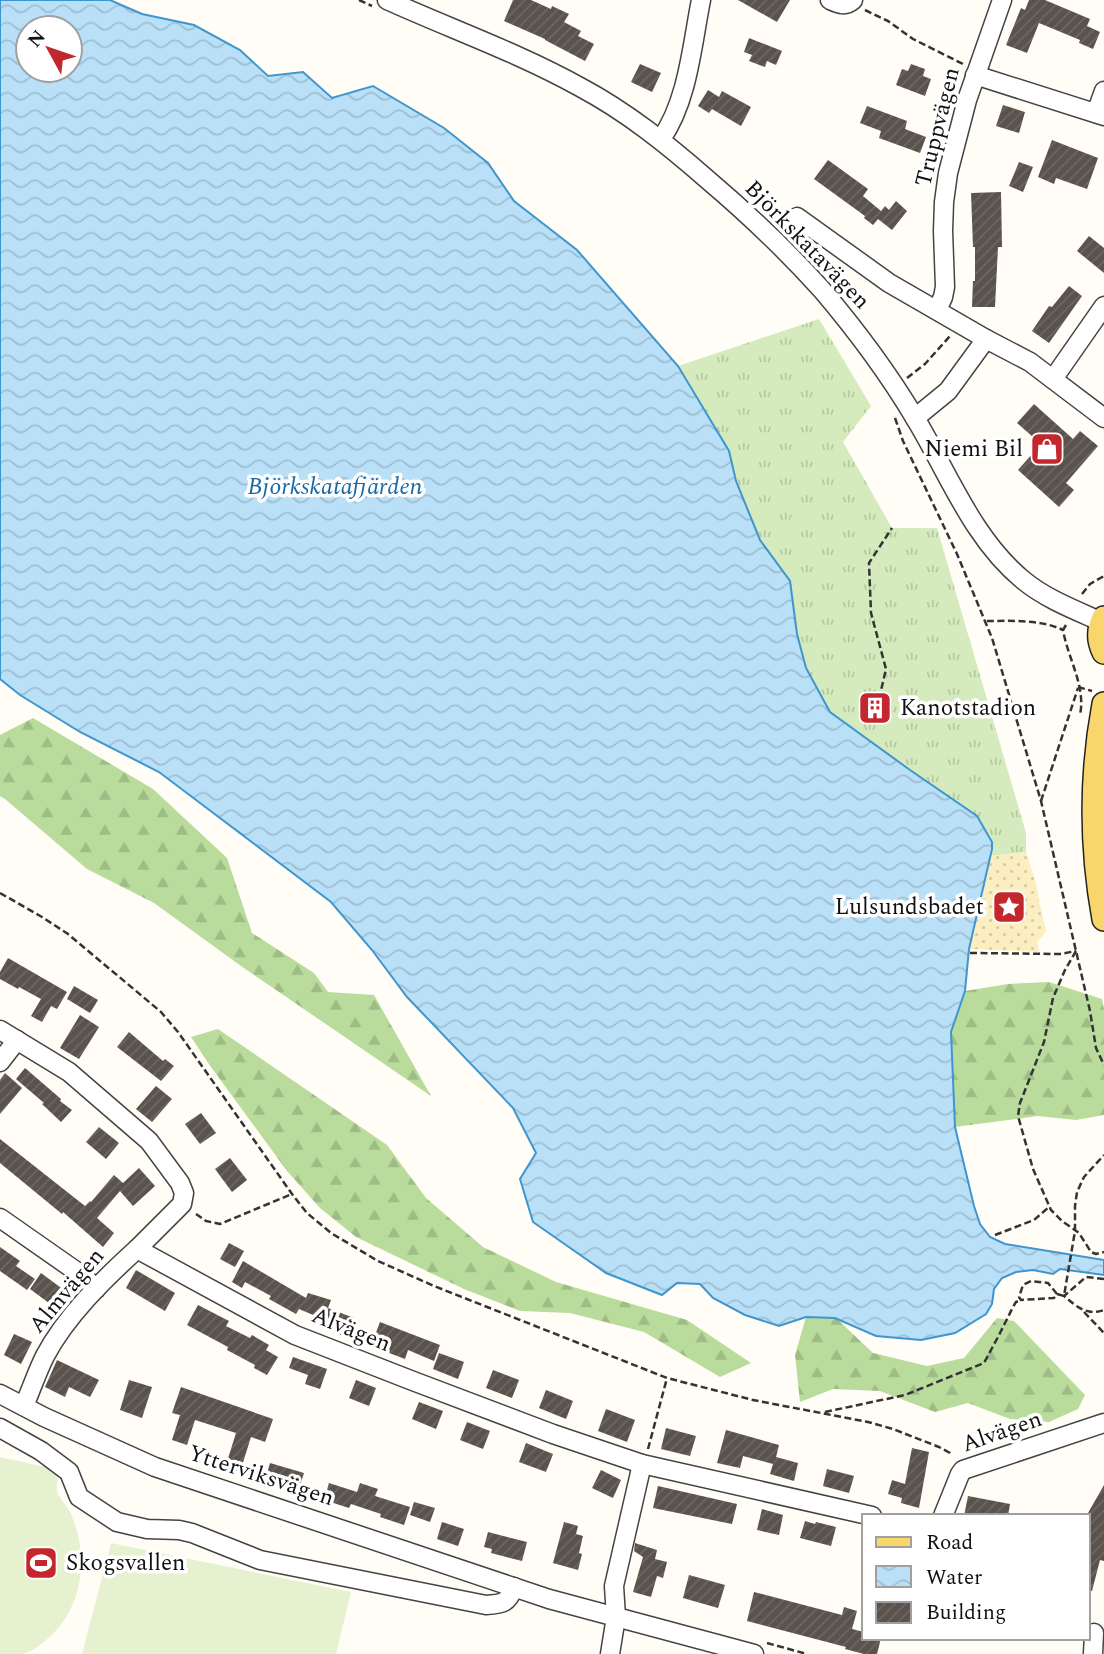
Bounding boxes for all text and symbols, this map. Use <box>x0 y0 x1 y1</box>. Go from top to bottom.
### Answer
north arrow <box>14 14 84 84</box>
text: N <box>21 24 53 54</box>
street label: Truppvägen <box>906 64 970 190</box>
street label: Björkskatavägen <box>736 172 878 318</box>
shop icon: Niemi Bil <box>1028 430 1066 468</box>
place label: Niemi Bil <box>925 432 1023 467</box>
water label: Björkskatafjärden <box>247 469 423 505</box>
building icon: Kanotstadion <box>856 689 894 727</box>
place label: Kanotstadion <box>900 691 1036 726</box>
place icon: Lulsundsbadet <box>990 888 1028 926</box>
place label: Lulsundsbadet <box>835 890 984 925</box>
street label: Almvägen <box>21 1241 113 1341</box>
street label: Alvägen <box>306 1298 396 1362</box>
street label: Alvägen <box>957 1402 1047 1462</box>
street label: Ytterviksvägen <box>184 1436 338 1516</box>
legend <box>862 1514 1090 1640</box>
text: Road <box>926 1527 973 1559</box>
sports icon: Skogsvallen <box>22 1544 60 1582</box>
place label: Skogsvallen <box>66 1546 186 1581</box>
text: Water <box>926 1562 982 1594</box>
text: Building <box>926 1597 1006 1629</box>

